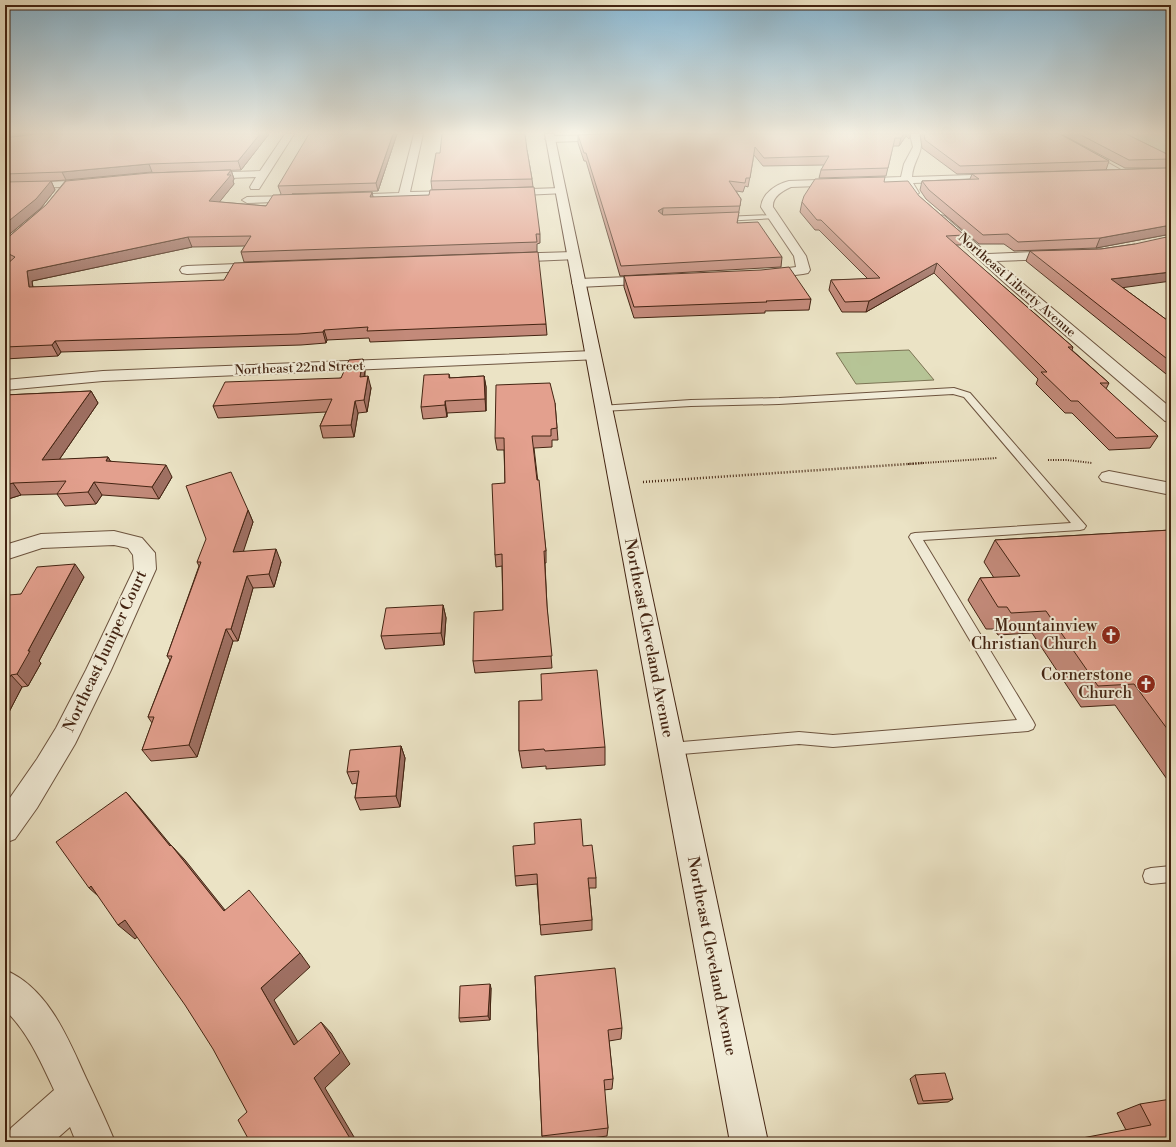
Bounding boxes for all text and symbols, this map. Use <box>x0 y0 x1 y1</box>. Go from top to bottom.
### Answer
street label: Northeast Liberty Avenue <box>955 229 1079 341</box>
street label: Northeast 22nd Street <box>234 358 364 378</box>
street label: Northeast Cleveland Avenue <box>620 537 678 739</box>
street label: Northeast Juniper Court <box>59 567 151 735</box>
place label: Mountainview Christian Church <box>971 616 1098 654</box>
church icon: Mountainview Christian Church <box>1100 624 1122 646</box>
place label: Cornerstone Church <box>1041 665 1132 703</box>
church icon: Cornerstone Church <box>1135 673 1157 695</box>
street label: Northeast Cleveland Avenue <box>683 855 741 1057</box>

